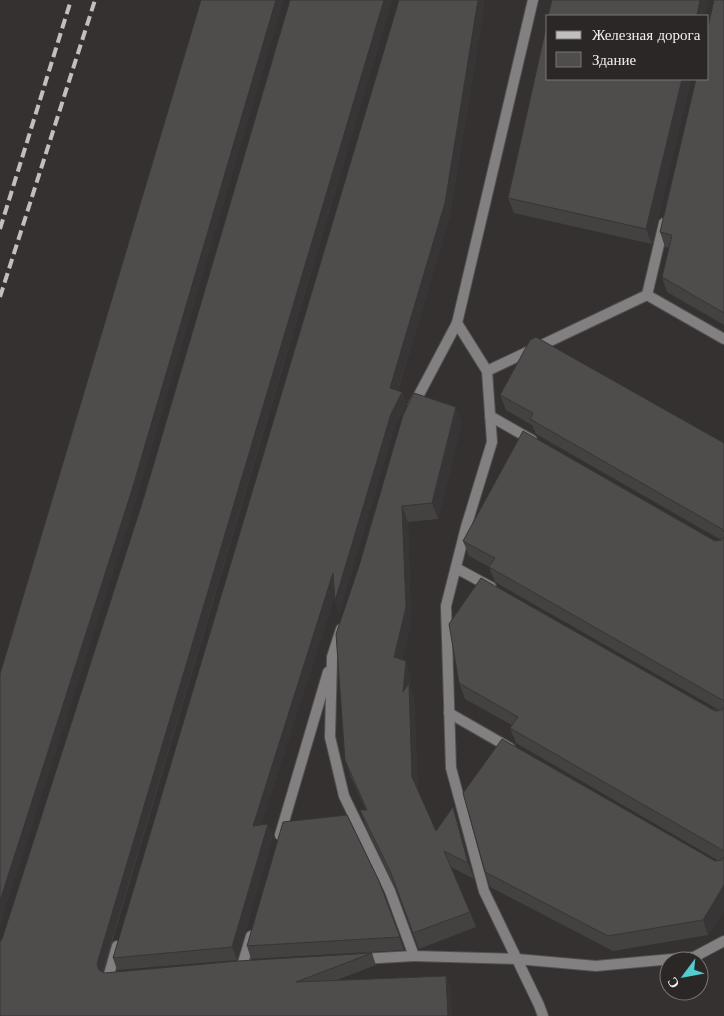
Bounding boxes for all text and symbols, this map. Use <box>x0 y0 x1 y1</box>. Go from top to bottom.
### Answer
legend <box>546 15 709 80</box>
text: Железная дорога <box>592 25 701 44</box>
text: Здание <box>592 50 636 69</box>
north arrow <box>659 951 709 1001</box>
text: С <box>663 974 683 992</box>

